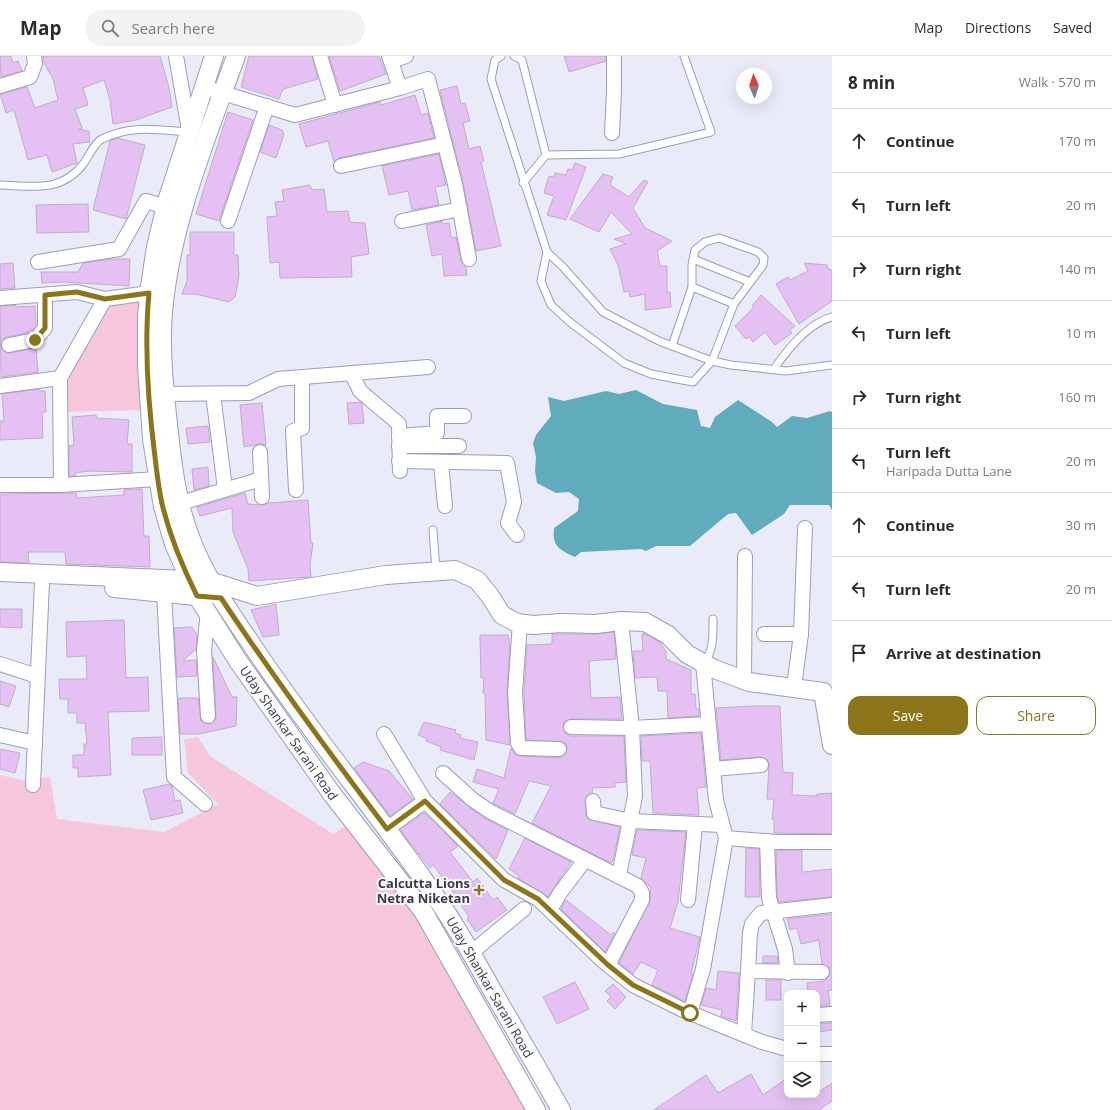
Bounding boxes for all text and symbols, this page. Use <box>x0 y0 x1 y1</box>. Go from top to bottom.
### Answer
search box <box>85 10 365 46</box>
text: Map <box>20 15 61 41</box>
icon: search <box>99 17 121 39</box>
text: Search here <box>131 18 215 38</box>
text: Map <box>914 18 943 37</box>
text: Directions <box>965 18 1031 37</box>
text: Saved <box>1053 18 1092 37</box>
north arrow <box>736 68 772 104</box>
text: 8 min <box>848 71 895 94</box>
text: Walk · 570 m <box>1019 73 1096 91</box>
icon: ahead <box>848 130 870 152</box>
text: Continue <box>886 131 954 151</box>
text: 170 m <box>1058 132 1096 150</box>
icon: left <box>848 194 870 216</box>
text: Turn left <box>886 195 951 215</box>
text: 20 m <box>1066 196 1096 214</box>
icon: right <box>848 258 870 280</box>
text: Turn right <box>886 259 961 279</box>
text: 140 m <box>1058 260 1096 278</box>
icon: left <box>848 322 870 344</box>
text: Turn left <box>886 323 951 343</box>
text: 10 m <box>1066 324 1096 342</box>
route end <box>26 331 44 349</box>
icon: right <box>848 386 870 408</box>
text: Turn right <box>886 387 961 407</box>
text: 160 m <box>1058 388 1096 406</box>
text: Turn left <box>886 442 951 462</box>
icon: left <box>848 450 870 472</box>
text: 20 m <box>1066 452 1096 470</box>
text: Haripada Dutta Lane <box>886 462 1012 480</box>
icon: ahead <box>848 514 870 536</box>
text: Continue <box>886 515 954 535</box>
text: 30 m <box>1066 516 1096 534</box>
icon: left <box>848 578 870 600</box>
text: Turn left <box>886 579 951 599</box>
text: 20 m <box>1066 580 1096 598</box>
icon: arrive <box>848 642 870 664</box>
text: Arrive at destination <box>886 643 1041 663</box>
street label: Uday Shankar Sarani Road <box>236 662 342 804</box>
button: Save <box>848 696 968 735</box>
button: Share <box>976 696 1096 735</box>
place label: Calcutta Lions Netra Niketan <box>377 874 470 907</box>
marker: Calcutta Lions Netra Niketan <box>473 884 485 896</box>
street label: Uday Shankar Sarani Road <box>442 913 538 1061</box>
map controls <box>784 990 820 1098</box>
button: + <box>784 990 820 1026</box>
route start <box>681 1004 699 1022</box>
button: − <box>784 1026 820 1062</box>
button: layers <box>784 1062 820 1098</box>

